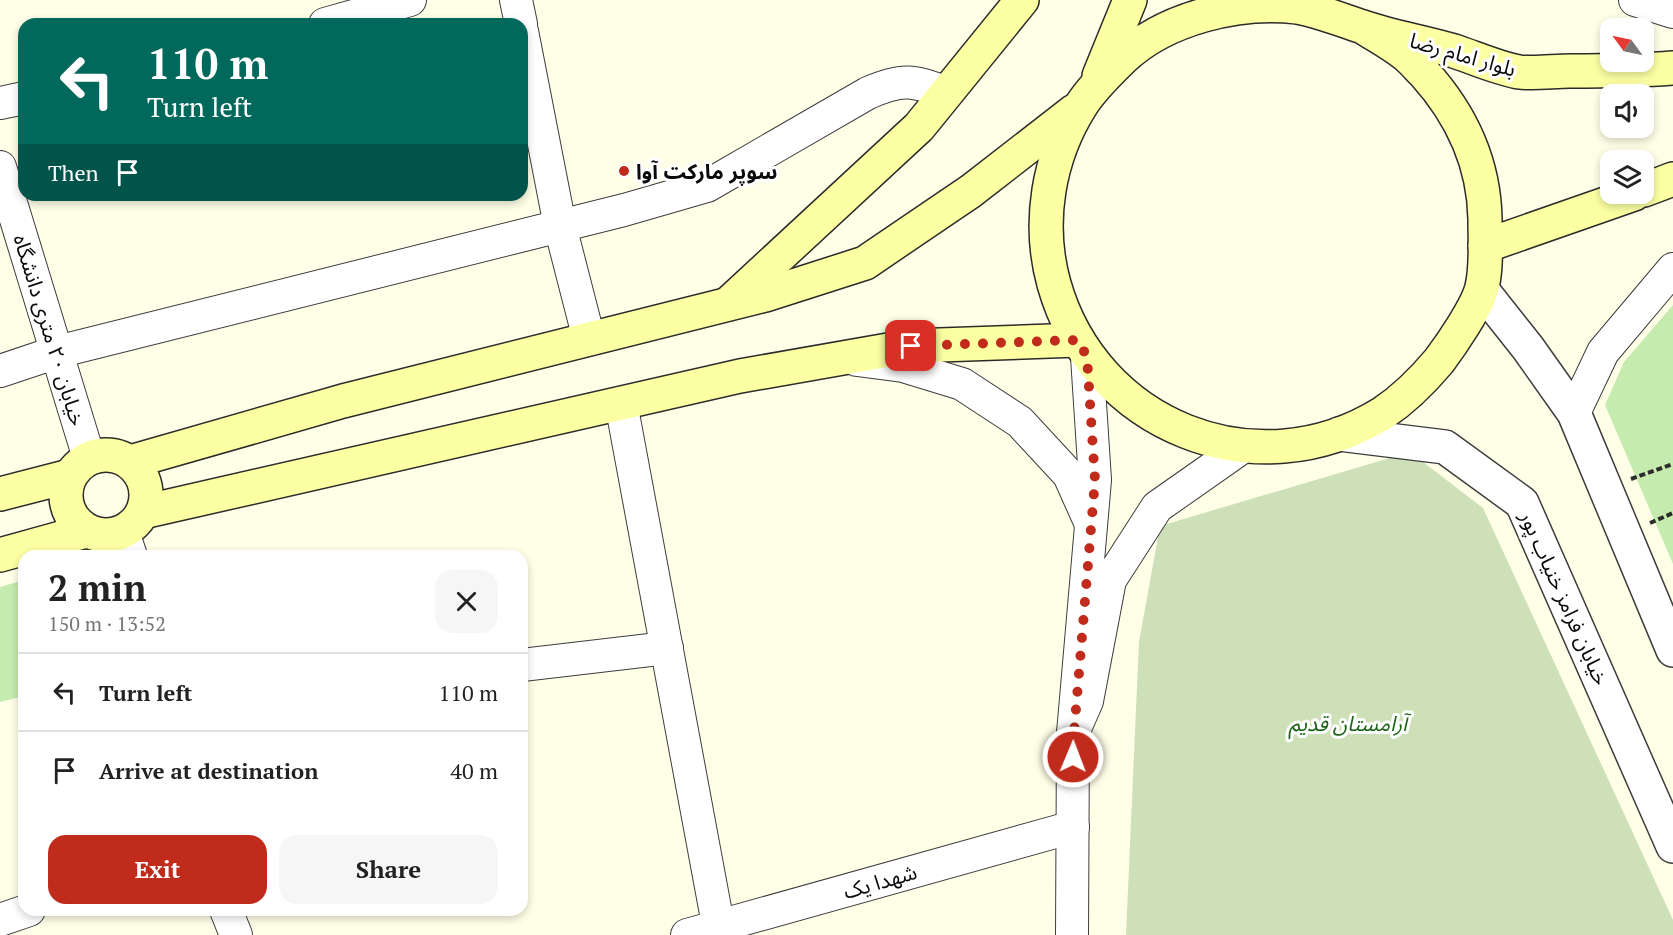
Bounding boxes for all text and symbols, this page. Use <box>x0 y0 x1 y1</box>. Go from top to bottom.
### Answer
north arrow <box>1600 18 1654 72</box>
map controls <box>1600 18 1654 204</box>
street label: بلوار امام رضا <box>1406 25 1519 85</box>
text: 110 m <box>147 35 268 91</box>
icon: left <box>48 42 126 120</box>
button: sound <box>1600 84 1654 138</box>
text: Turn left <box>147 89 252 125</box>
button: layers <box>1600 150 1654 204</box>
icon: arrive <box>111 156 144 189</box>
place label: سوپر مارکت آوا <box>636 157 777 186</box>
text: Then <box>48 158 99 187</box>
marker: سوپر مارکت آوا <box>617 164 631 178</box>
street label: خیابان ۲۰ متری دانشگاه <box>8 231 92 429</box>
pin <box>885 320 936 371</box>
icon: arrive <box>894 329 927 362</box>
street label: خیابان فرامز خنیاب پور <box>1514 506 1616 689</box>
text: 2 min <box>48 564 146 611</box>
button: close <box>435 570 498 633</box>
text: 150 m · 13:52 <box>48 610 166 637</box>
icon: left <box>48 676 81 709</box>
text: Turn left <box>99 678 192 707</box>
text: 110 m <box>438 678 498 707</box>
park label: آرامستان قدیم <box>1288 709 1412 740</box>
position arrow <box>1041 725 1105 789</box>
icon: arrive <box>48 754 81 787</box>
text: Arrive at destination <box>99 756 318 785</box>
text: 40 m <box>450 756 498 785</box>
button: Exit <box>48 835 267 904</box>
button: Share <box>279 835 498 904</box>
street label: شهدا یک <box>840 857 920 905</box>

